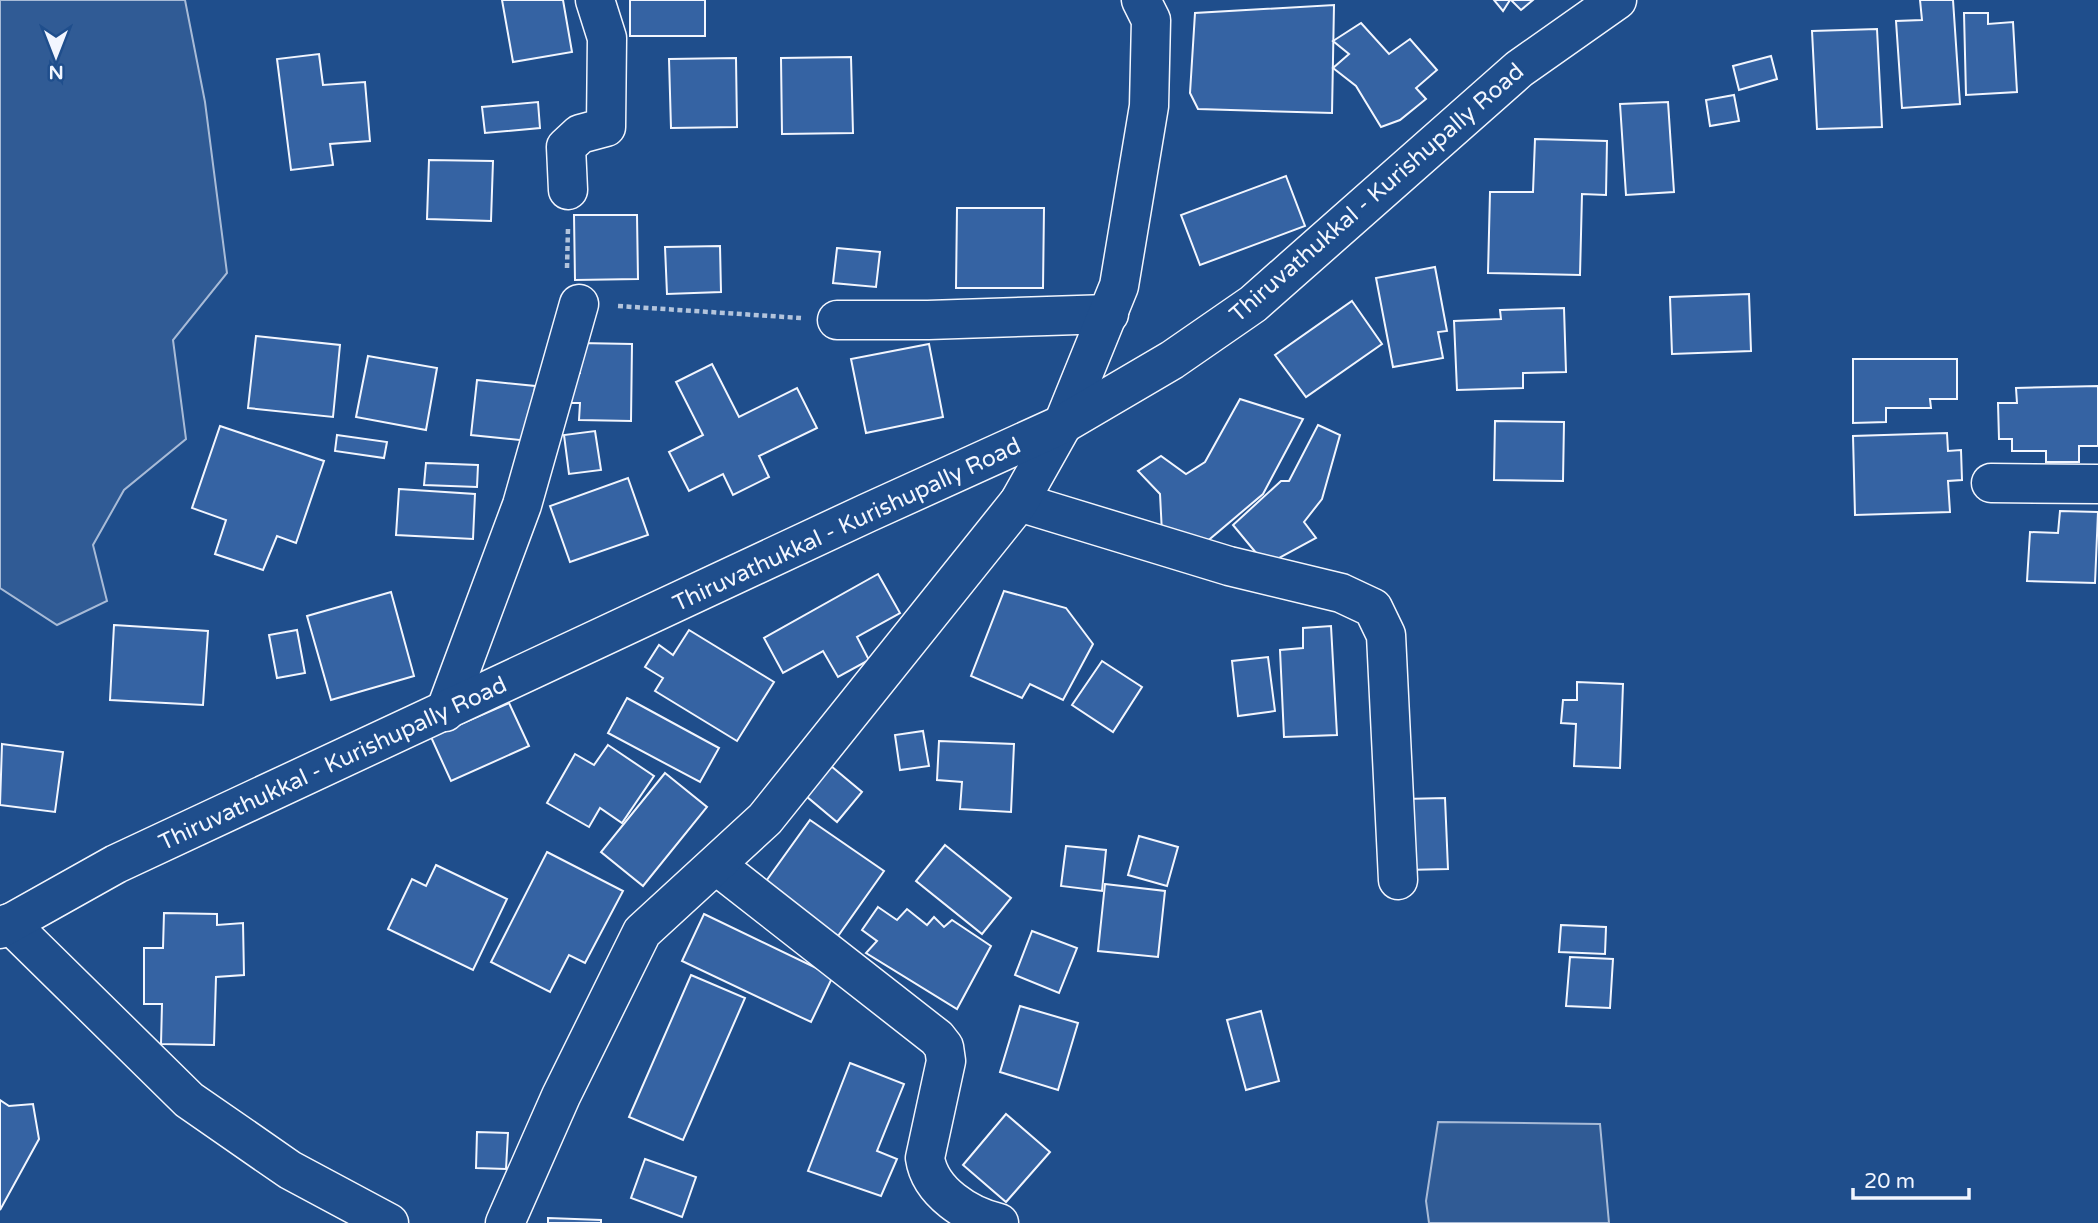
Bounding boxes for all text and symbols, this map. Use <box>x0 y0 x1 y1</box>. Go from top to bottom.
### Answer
north arrow <box>21 21 91 91</box>
street label: Thiruvathukkal - Kurishupally Road <box>1224 58 1530 328</box>
text: N <box>48 61 64 83</box>
street label: Thiruvathukkal - Kurishupally Road <box>669 432 1025 618</box>
street label: Thiruvathukkal - Kurishupally Road <box>155 671 511 857</box>
scale bar <box>1853 1156 1968 1200</box>
text: 20 m <box>1864 1169 1915 1194</box>

